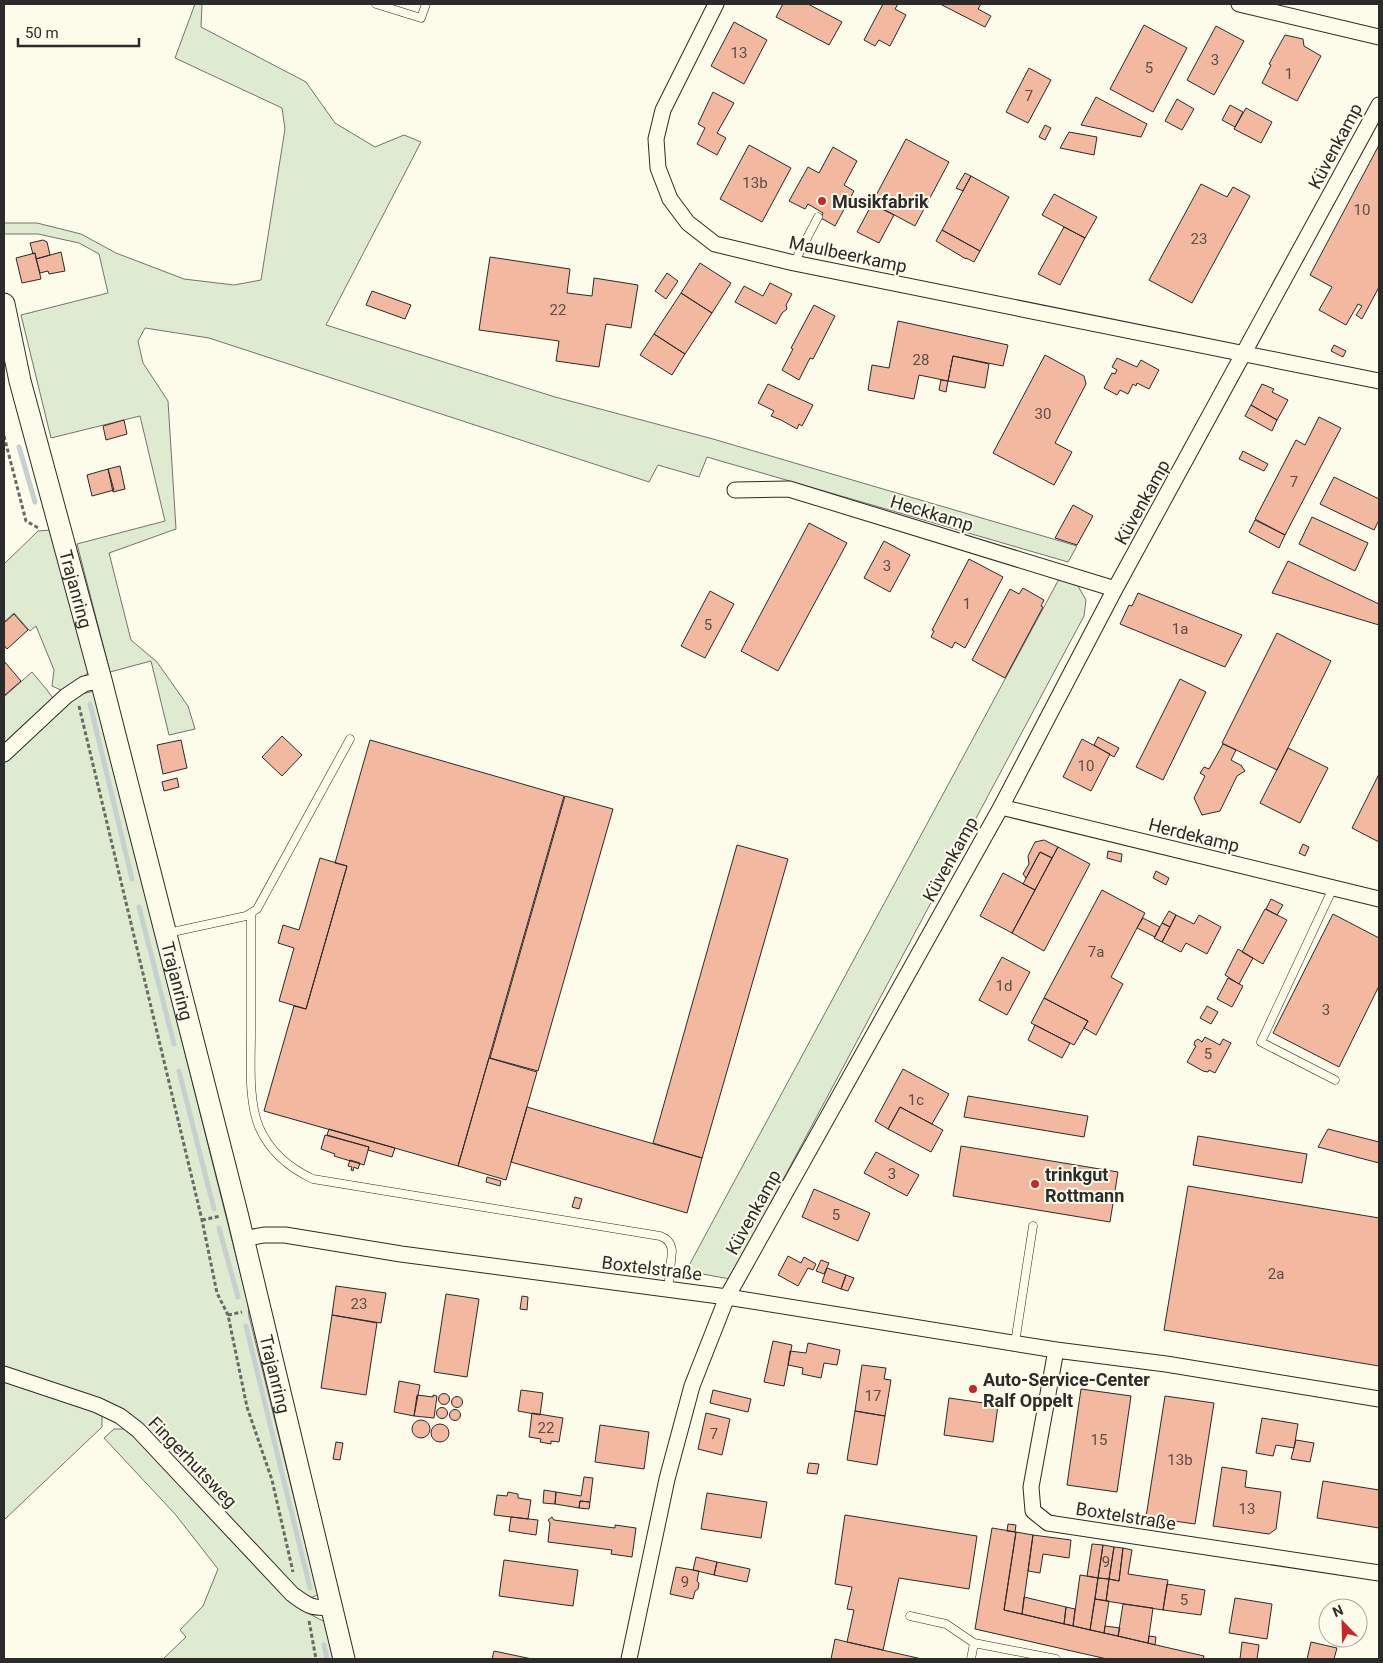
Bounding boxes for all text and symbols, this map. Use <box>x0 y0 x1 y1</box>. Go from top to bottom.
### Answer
scale bar <box>18 15 139 47</box>
text: 50 m <box>25 24 59 42</box>
house number: 13 <box>731 44 747 62</box>
house number: 3 <box>1211 51 1219 69</box>
house number: 5 <box>1145 59 1153 77</box>
house number: 1 <box>1285 65 1293 83</box>
house number: 7 <box>1025 87 1033 105</box>
street label: Küvenkamp <box>1304 100 1366 192</box>
house number: 13b <box>742 174 768 192</box>
place label: Musikfabrik <box>832 191 929 212</box>
marker: Musikfabrik <box>816 195 828 207</box>
house number: 10 <box>1354 201 1370 219</box>
house number: 23 <box>1191 230 1207 248</box>
street label: Maulbeerkamp <box>787 231 909 277</box>
house number: 22 <box>550 301 566 319</box>
house number: 28 <box>913 351 929 369</box>
house number: 30 <box>1035 405 1051 423</box>
street label: Küvenkamp <box>1110 456 1174 548</box>
house number: 7 <box>1290 473 1298 491</box>
street label: Heckkamp <box>888 490 976 536</box>
street label: Trajanring <box>56 547 97 630</box>
house number: 3 <box>883 557 891 575</box>
house number: 1 <box>963 595 971 613</box>
house number: 5 <box>704 616 712 634</box>
house number: 1a <box>1172 620 1188 638</box>
house number: 10 <box>1078 757 1094 775</box>
street label: Küvenkamp <box>918 813 982 905</box>
street label: Herdekamp <box>1146 814 1242 856</box>
street label: Trajanring <box>158 939 198 1022</box>
house number: 7a <box>1088 943 1104 961</box>
house number: 1d <box>996 977 1012 995</box>
house number: 3 <box>1322 1001 1330 1019</box>
house number: 5 <box>1204 1045 1212 1063</box>
house number: 1c <box>908 1091 924 1109</box>
place label: trinkgut Rottmann <box>1045 1164 1124 1206</box>
house number: 3 <box>888 1165 896 1183</box>
street label: Küvenkamp <box>721 1166 785 1258</box>
marker: trinkgut Rottmann <box>1029 1178 1041 1190</box>
house number: 5 <box>832 1206 840 1224</box>
street label: Boxtelstraße <box>601 1251 703 1285</box>
house number: 2a <box>1268 1265 1284 1283</box>
house number: 23 <box>351 1295 367 1313</box>
street label: Trajanring <box>256 1332 295 1415</box>
place label: Auto-Service-Center Ralf Oppelt <box>983 1369 1150 1411</box>
marker: Auto-Service-Center Ralf Oppelt <box>967 1383 979 1395</box>
house number: 17 <box>865 1387 881 1405</box>
street label: Fingerhutsweg <box>144 1412 242 1512</box>
house number: 22 <box>538 1419 554 1437</box>
house number: 7 <box>710 1425 718 1443</box>
house number: 15 <box>1091 1431 1107 1449</box>
house number: 13b <box>1167 1451 1193 1469</box>
street label: Boxtelstraße <box>1074 1498 1178 1534</box>
house number: 13 <box>1239 1500 1255 1518</box>
house number: 9 <box>1102 1553 1110 1571</box>
house number: 9 <box>681 1573 689 1591</box>
house number: 5 <box>1180 1591 1188 1609</box>
north arrow <box>1318 1598 1368 1648</box>
text: N <box>1330 1602 1346 1620</box>

